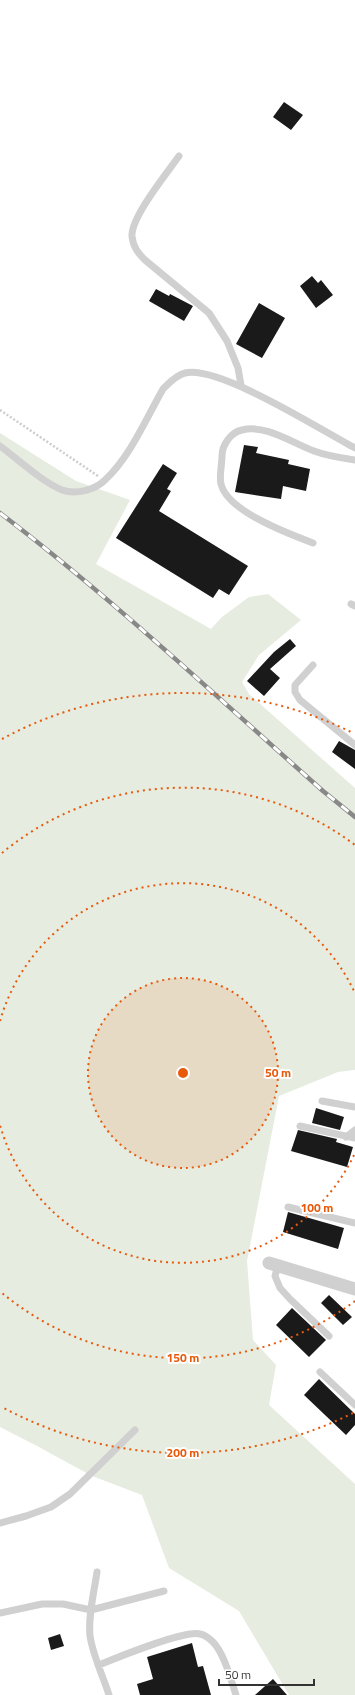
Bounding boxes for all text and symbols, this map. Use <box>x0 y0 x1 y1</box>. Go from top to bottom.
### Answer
text: 50 m <box>265 1063 291 1082</box>
centre of rings <box>176 1066 190 1080</box>
text: 100 m <box>301 1198 333 1217</box>
text: 150 m <box>167 1348 199 1367</box>
text: 200 m <box>167 1443 199 1462</box>
scale bar <box>219 1661 314 1687</box>
text: 50 m <box>225 1665 251 1684</box>

